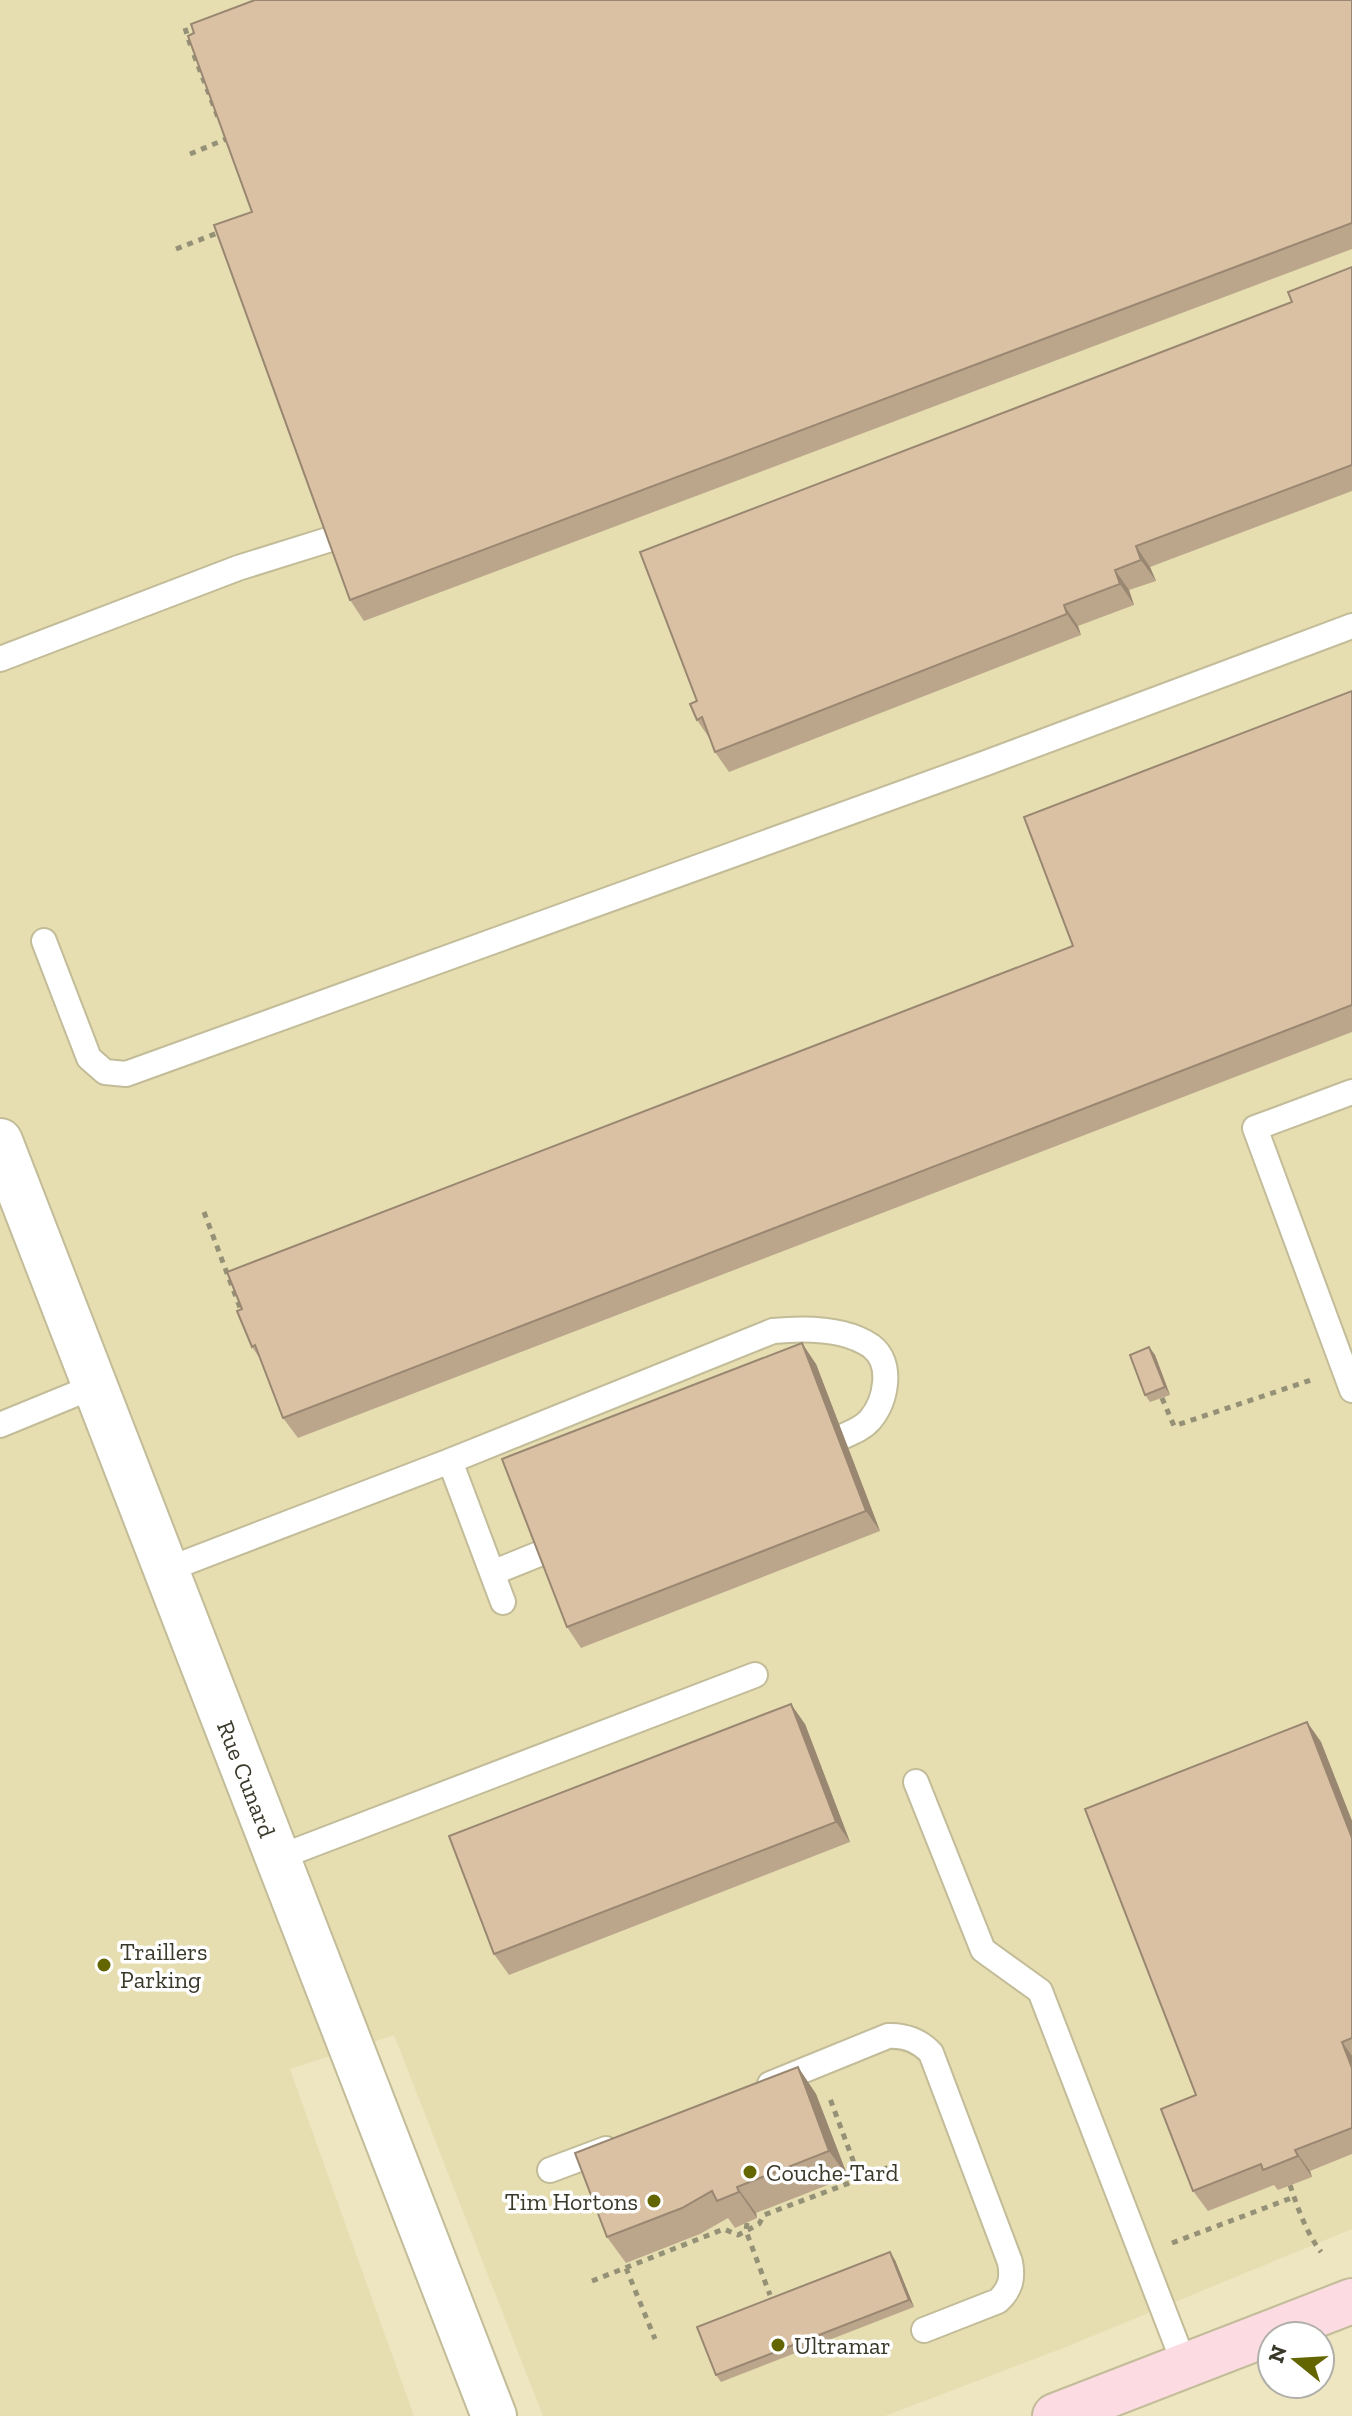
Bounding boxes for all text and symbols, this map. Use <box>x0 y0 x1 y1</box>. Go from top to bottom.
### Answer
street label: Rue Cunard <box>211 1716 283 1841</box>
place label: Traillers Parking <box>120 1937 208 1994</box>
marker: Traillers Parking <box>95 1956 113 1974</box>
place label: Couche-Tard <box>766 2158 899 2187</box>
marker: Couche-Tard <box>741 2163 759 2181</box>
place label: Tim Hortons <box>505 2187 638 2216</box>
marker: Tim Hortons <box>645 2192 663 2210</box>
north arrow <box>1256 2320 1336 2400</box>
place label: Ultramar <box>794 2331 891 2360</box>
marker: Ultramar <box>769 2336 787 2354</box>
text: N <box>1262 2342 1293 2366</box>

